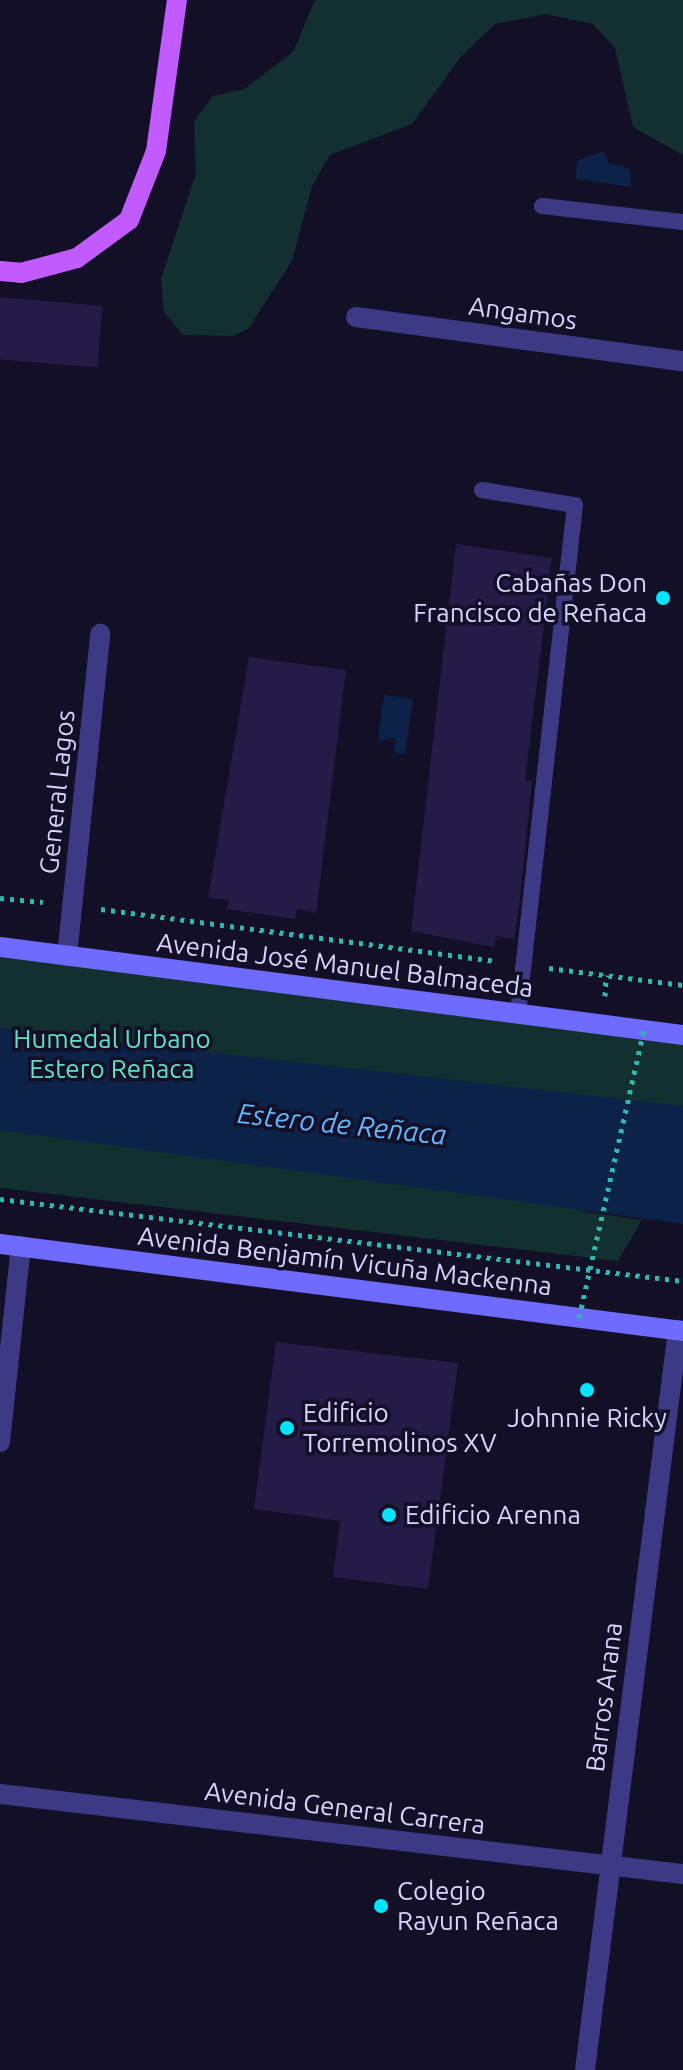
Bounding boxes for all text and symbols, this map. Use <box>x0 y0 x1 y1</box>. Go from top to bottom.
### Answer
street label: Angamos <box>467 290 579 336</box>
place label: Cabañas Don Francisco de Reñaca <box>413 567 647 628</box>
marker: Cabañas Don Francisco de Reñaca <box>654 589 672 607</box>
street label: General Lagos <box>33 708 81 876</box>
street label: Avenida José Manuel Balmaceda <box>155 926 535 1004</box>
park label: Humedal Urbano Estero Reñaca <box>13 1023 211 1084</box>
water label: Estero de Reñaca <box>236 1096 448 1152</box>
street label: Avenida Benjamín Vicuña Mackenna <box>136 1220 554 1302</box>
marker: Johnnie Ricky <box>578 1381 596 1399</box>
place label: Edificio Torremolinos XV <box>303 1397 497 1458</box>
place label: Johnnie Ricky <box>507 1402 667 1434</box>
marker: Edificio Torremolinos XV <box>278 1419 296 1437</box>
place label: Edificio Arenna <box>405 1499 581 1531</box>
marker: Edificio Arenna <box>380 1506 398 1524</box>
street label: Barros Arana <box>579 1621 629 1773</box>
street label: Avenida General Carrera <box>203 1775 487 1841</box>
place label: Colegio Rayun Reñaca <box>397 1875 559 1936</box>
marker: Colegio Rayun Reñaca <box>372 1897 390 1915</box>

